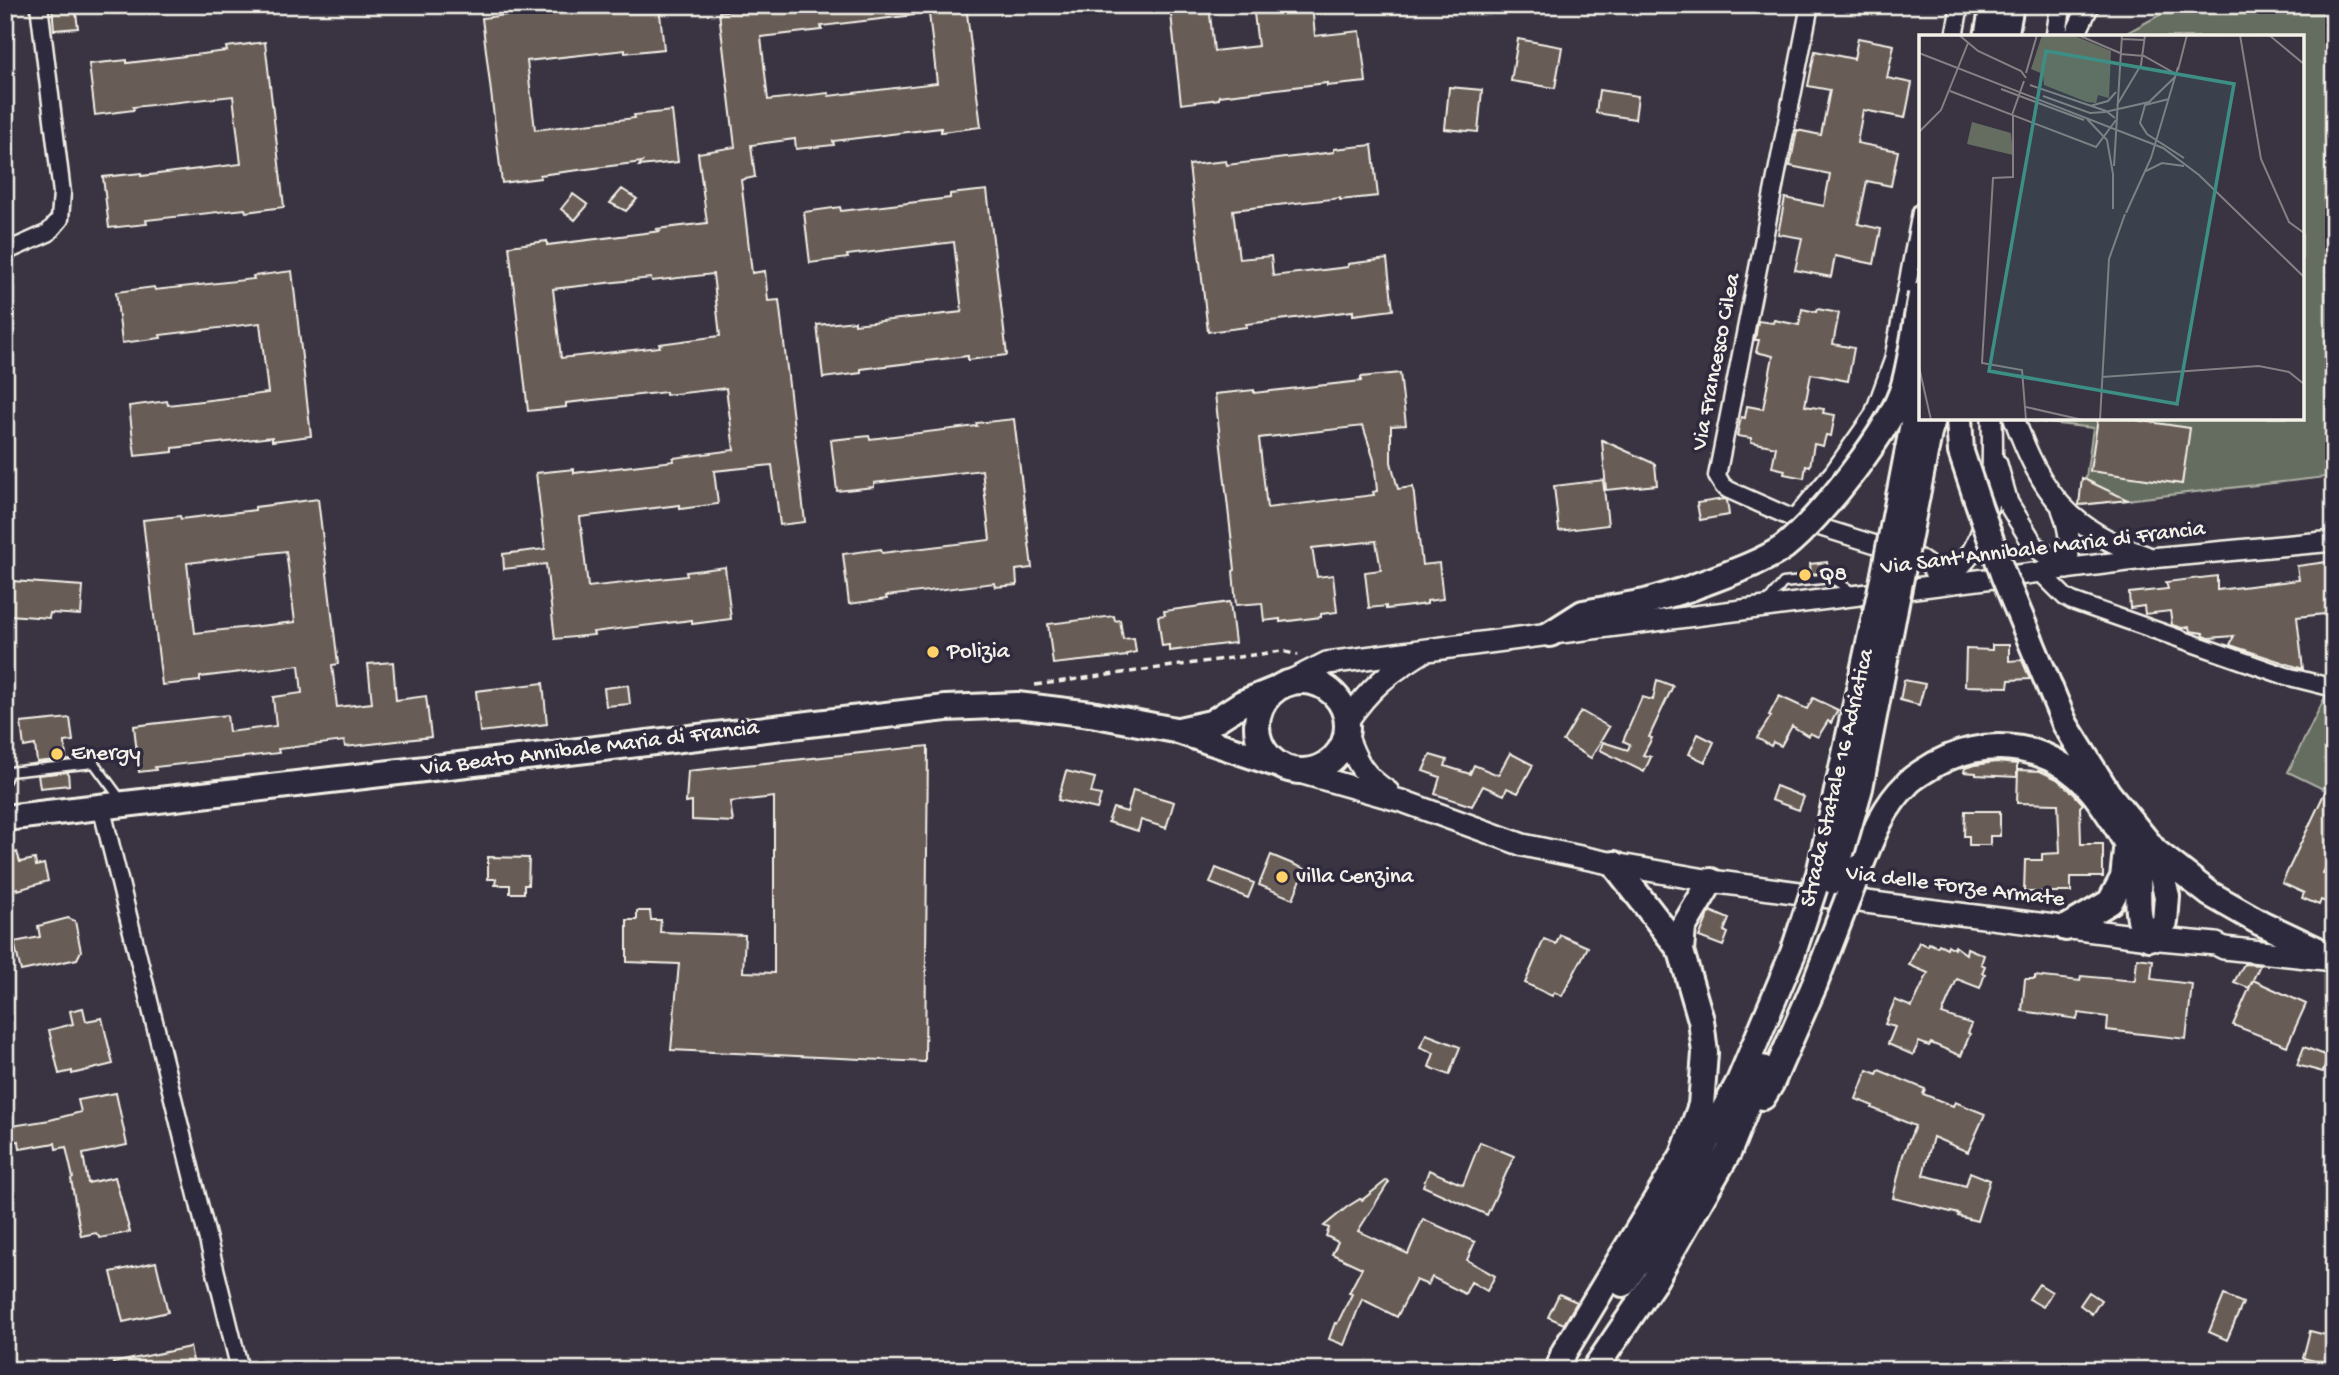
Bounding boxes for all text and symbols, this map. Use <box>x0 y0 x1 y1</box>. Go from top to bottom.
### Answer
inset map <box>1919 35 2304 420</box>
street label: Via Francesco Cilea <box>1686 270 1748 454</box>
street label: Via Sant'Annibale Maria di Francia <box>1878 516 2208 582</box>
place label: Q8 <box>1819 562 1847 589</box>
marker: Q8 <box>1797 567 1813 583</box>
place label: Polizia <box>946 639 1011 666</box>
marker: Polizia <box>925 644 941 660</box>
street label: Strada Statale 16 Adriatica <box>1795 645 1881 910</box>
street label: Via Beato Annibale Maria di Francia <box>419 715 762 783</box>
place label: Energy <box>71 741 141 768</box>
marker: Energy <box>49 746 65 762</box>
street label: Via delle Forze Armate <box>1843 860 2067 914</box>
place label: villa Cenzina <box>1296 864 1415 891</box>
marker: villa Cenzina <box>1274 869 1290 885</box>

